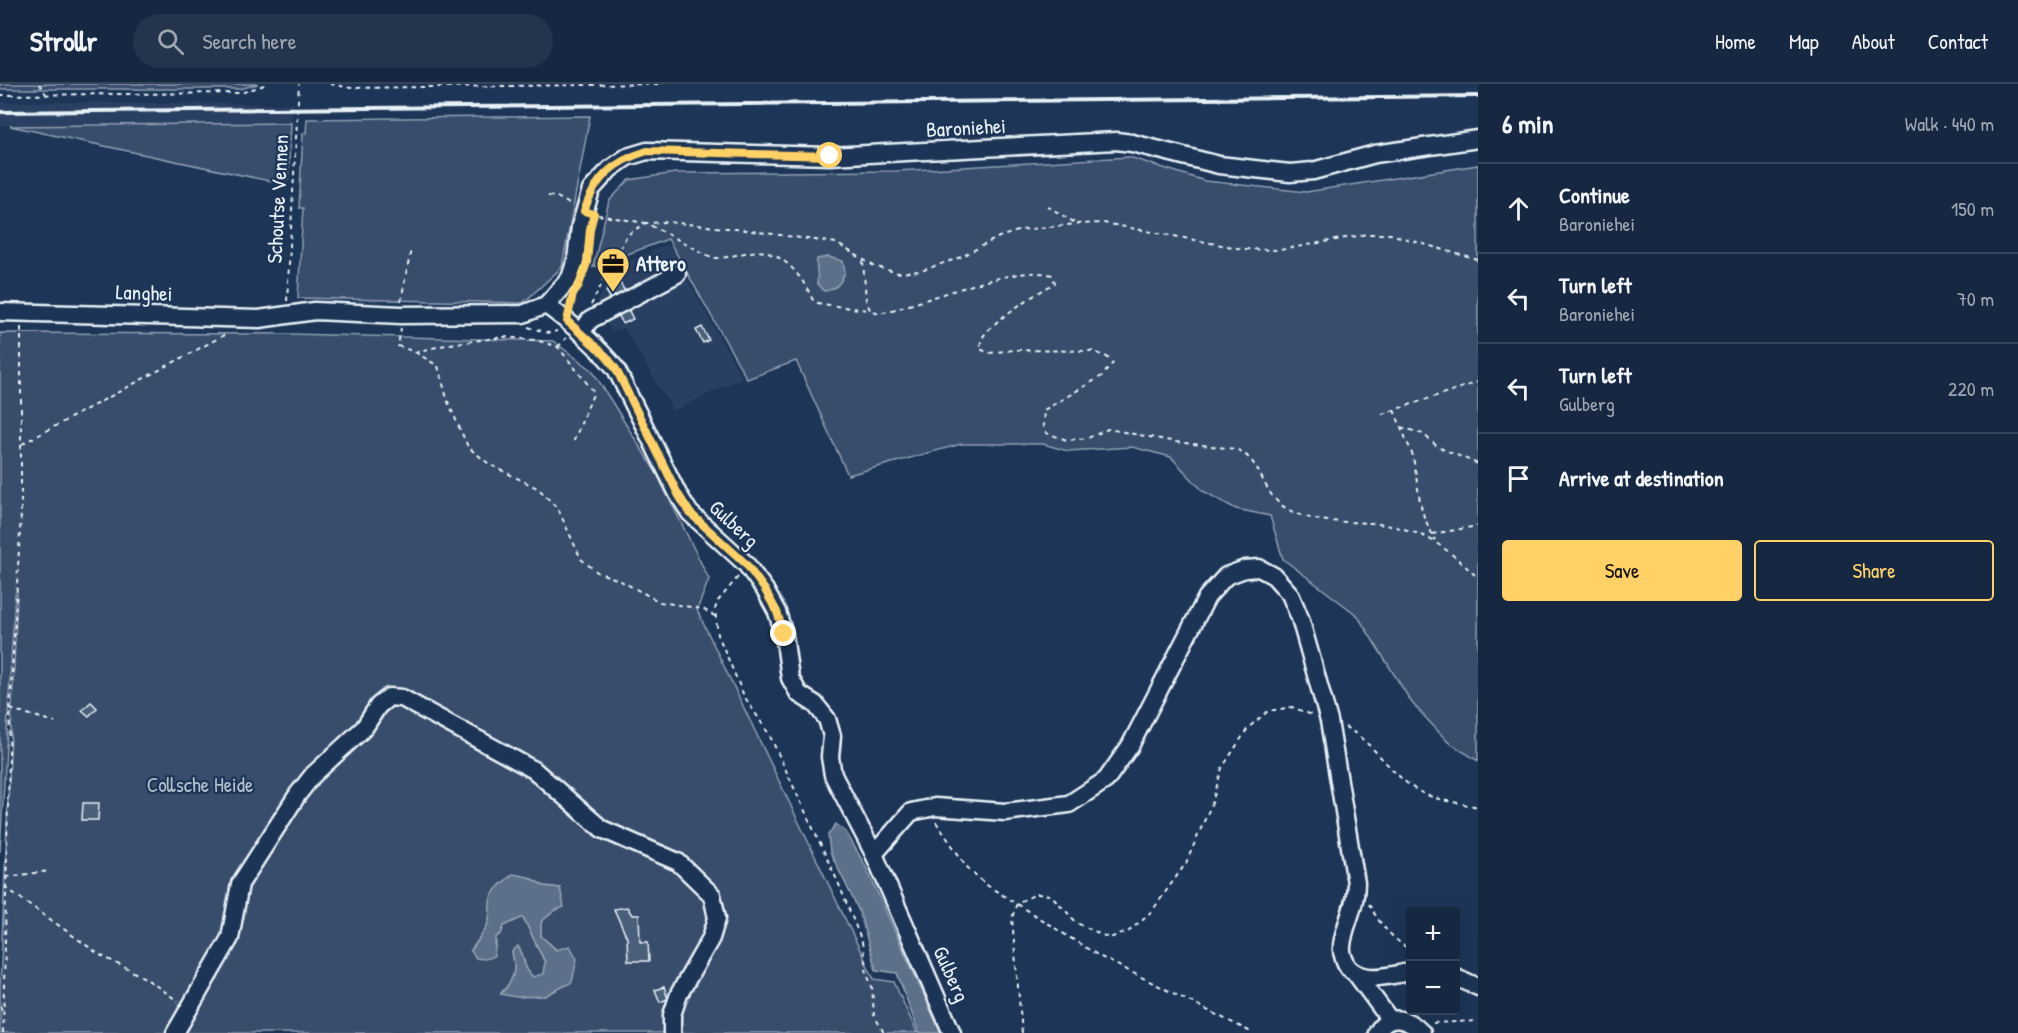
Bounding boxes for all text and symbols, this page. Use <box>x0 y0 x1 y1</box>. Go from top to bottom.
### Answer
search box <box>133 14 553 68</box>
text: Strollr <box>30 22 97 60</box>
icon: search <box>154 25 187 58</box>
text: Search here <box>202 26 296 56</box>
text: Home <box>1715 27 1756 56</box>
text: Map <box>1789 27 1819 56</box>
text: About <box>1852 27 1895 56</box>
text: Contact <box>1928 27 1988 56</box>
text: 6 min <box>1502 106 1554 141</box>
text: Walk · 440 m <box>1905 110 1994 137</box>
street label: Baroniehei <box>925 111 1007 144</box>
street label: Schoutse Vennen <box>260 134 295 264</box>
route start <box>816 142 842 168</box>
text: Continue <box>1559 180 1630 210</box>
icon: ahead <box>1502 192 1535 225</box>
text: 150 m <box>1951 195 1994 222</box>
text: Baroniehei <box>1559 210 1635 237</box>
office icon: Attero <box>595 246 631 293</box>
place label: Attero <box>636 249 686 278</box>
text: Turn left <box>1559 270 1632 300</box>
street label: Langhei <box>115 277 173 308</box>
icon: left <box>1502 282 1535 315</box>
text: 70 m <box>1957 285 1994 312</box>
text: Baroniehei <box>1559 300 1635 327</box>
text: Turn left <box>1559 360 1632 390</box>
icon: left <box>1502 372 1535 405</box>
text: 220 m <box>1948 375 1994 402</box>
text: Gulberg <box>1559 390 1615 417</box>
icon: arrive <box>1502 462 1535 495</box>
text: Arrive at destination <box>1559 463 1724 493</box>
street label: Gulberg <box>703 493 766 554</box>
button: Save <box>1502 540 1742 601</box>
button: Share <box>1754 540 1994 601</box>
route end <box>770 620 796 646</box>
park label: Collsche Heide <box>147 770 253 799</box>
map controls <box>1406 907 1460 1015</box>
button: + <box>1406 907 1460 961</box>
street label: Gulberg <box>926 941 977 1006</box>
button: − <box>1406 961 1460 1015</box>

